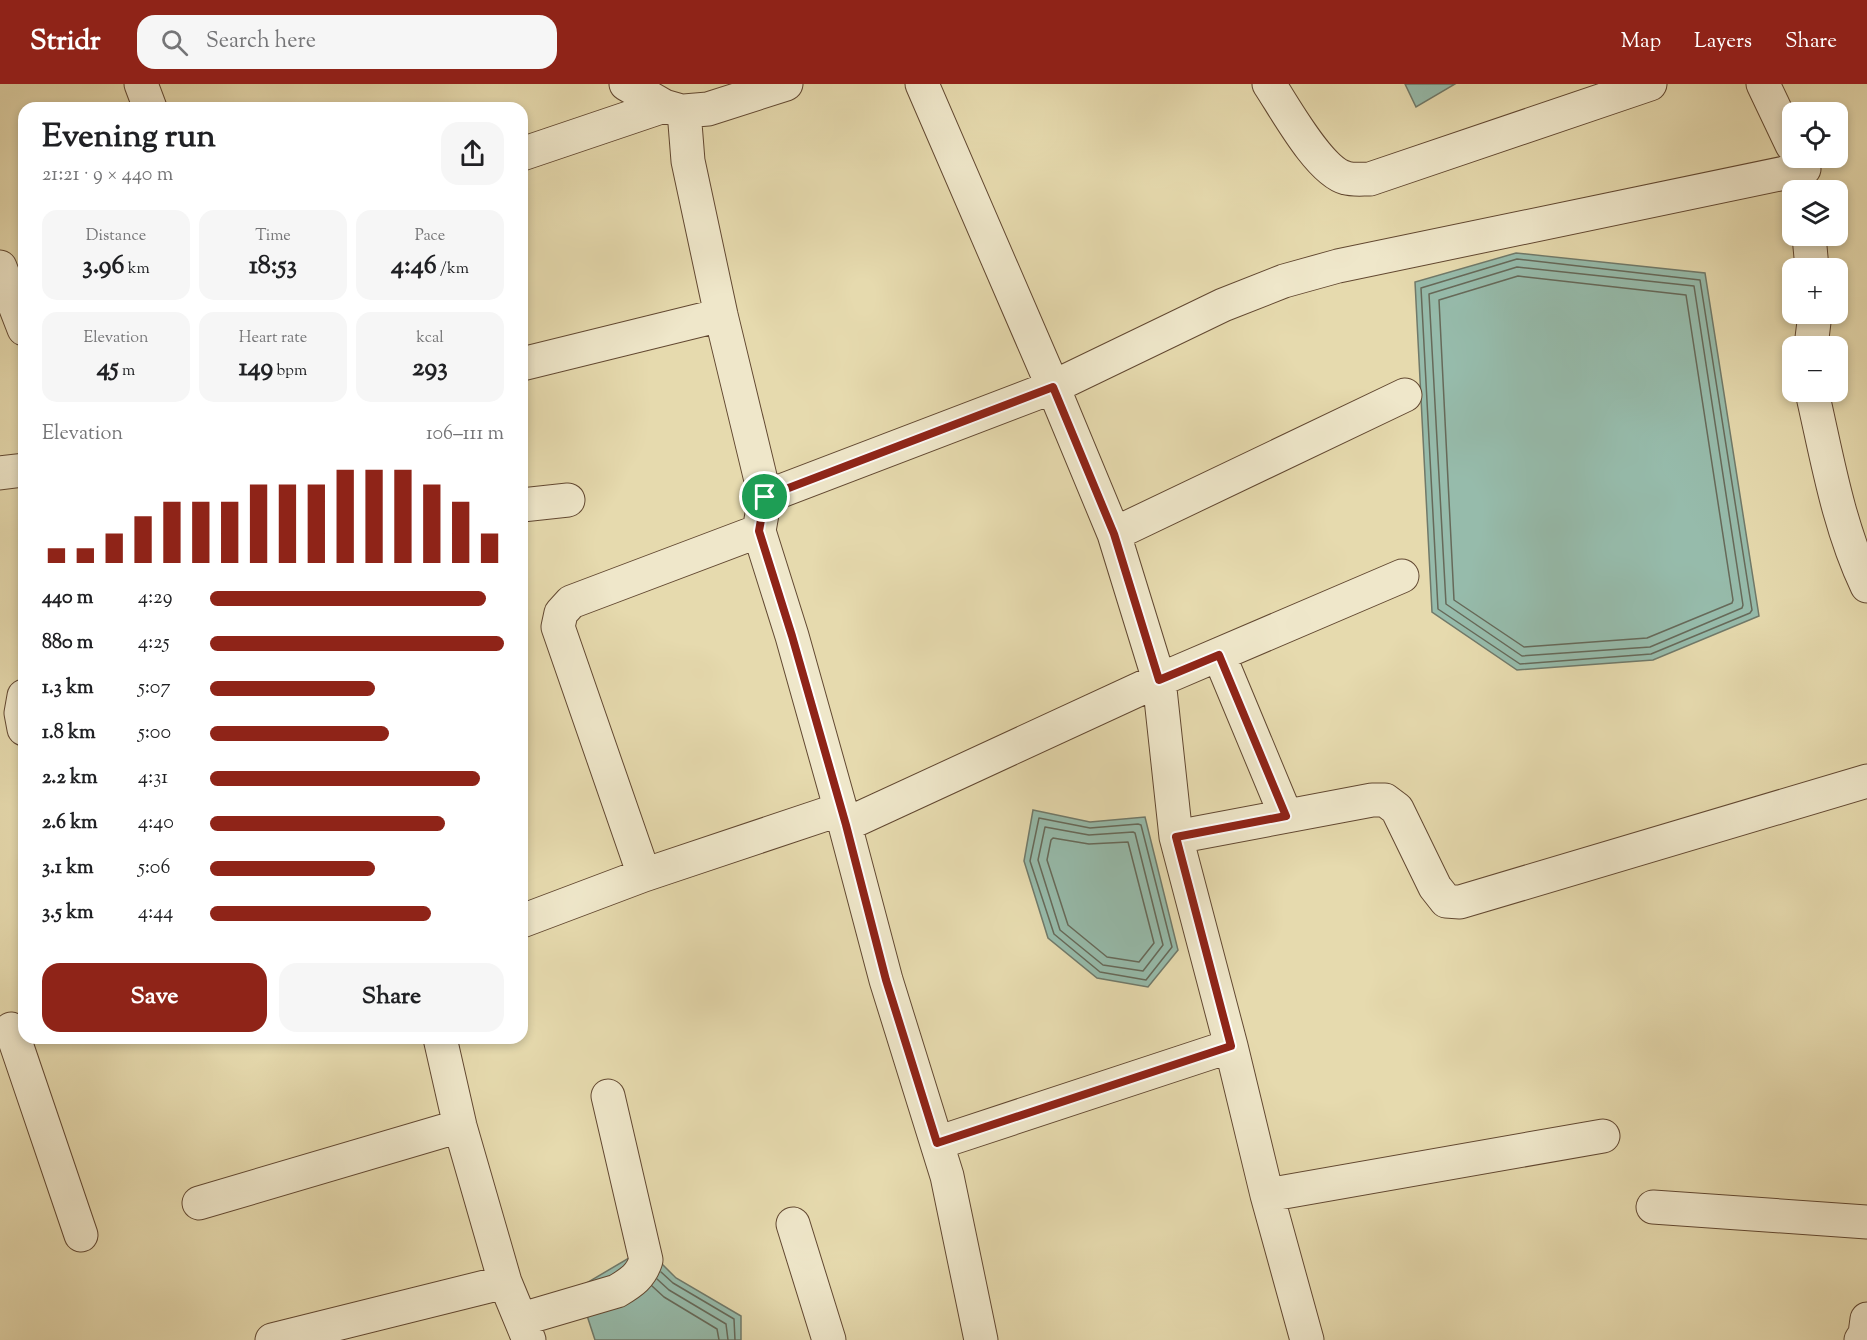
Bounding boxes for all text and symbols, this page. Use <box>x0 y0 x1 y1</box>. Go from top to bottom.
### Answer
search box <box>137 15 557 69</box>
text: Stridr <box>30 22 101 62</box>
icon: search <box>158 26 191 59</box>
text: Search here <box>206 26 316 58</box>
text: Map <box>1621 27 1661 57</box>
text: Layers <box>1694 27 1752 57</box>
text: Share <box>1785 27 1837 57</box>
map controls <box>1782 102 1848 402</box>
button: locate <box>1782 102 1848 168</box>
text: Evening run <box>42 114 216 162</box>
button: share <box>441 122 504 185</box>
text: 21:21 · 9 × 440 m <box>42 161 173 190</box>
button: layers <box>1782 180 1848 246</box>
text: Distance <box>86 225 146 248</box>
text: Time <box>255 225 291 248</box>
text: Pace <box>415 225 445 248</box>
text: 3.96 <box>82 248 124 285</box>
text: 18:53 <box>249 248 297 285</box>
text: 4:46 <box>391 248 437 285</box>
text: km <box>124 258 150 281</box>
text: /km <box>437 258 469 281</box>
button: + <box>1782 258 1848 324</box>
text: Elevation <box>84 327 148 350</box>
text: Heart rate <box>239 327 307 350</box>
text: kcal <box>416 327 444 350</box>
button: − <box>1782 336 1848 402</box>
text: 45 <box>97 350 119 387</box>
text: 149 <box>239 350 273 387</box>
text: 293 <box>412 350 448 387</box>
text: m <box>119 360 135 383</box>
text: bpm <box>273 360 307 383</box>
text: Elevation <box>42 420 123 449</box>
text: 106–111 m <box>426 420 504 449</box>
pin <box>739 471 790 522</box>
icon: arrive <box>748 480 781 513</box>
text: 440 m <box>42 584 93 613</box>
text: 4:29 <box>138 584 172 613</box>
text: 880 m <box>42 629 93 658</box>
text: 4:25 <box>138 629 169 658</box>
text: 1.3 km <box>42 674 94 703</box>
text: 5:07 <box>138 674 170 703</box>
text: 1.8 km <box>42 719 96 748</box>
text: 5:00 <box>138 719 171 748</box>
text: 2.2 km <box>42 764 97 793</box>
text: 4:31 <box>138 764 168 793</box>
text: 2.6 km <box>42 809 98 838</box>
text: 4:40 <box>138 809 174 838</box>
text: 3.1 km <box>42 854 94 883</box>
text: 5:06 <box>138 854 170 883</box>
text: 3.5 km <box>42 899 94 928</box>
text: 4:44 <box>138 899 173 928</box>
button: Save <box>42 963 267 1032</box>
button: Share <box>279 963 504 1032</box>

